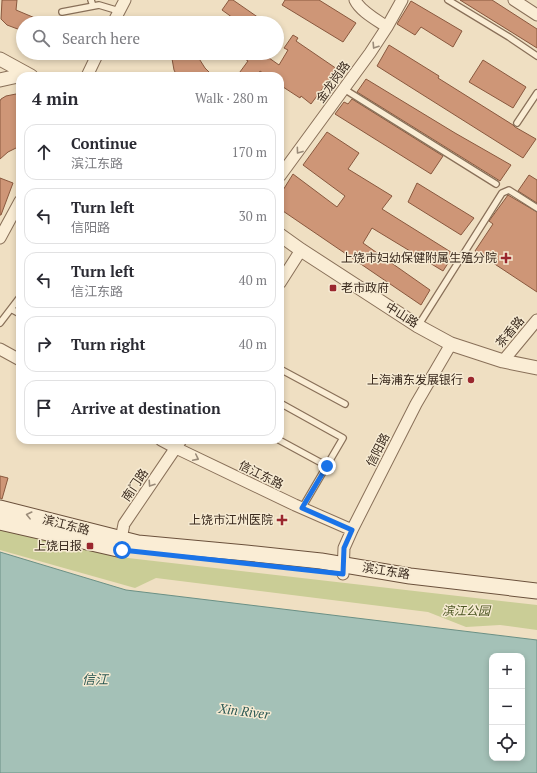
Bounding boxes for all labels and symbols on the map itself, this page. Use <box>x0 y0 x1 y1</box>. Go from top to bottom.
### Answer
one-way arrow <box>373 41 380 48</box>
street label: 金龙岗路 <box>312 58 353 106</box>
one-way arrow <box>297 146 304 153</box>
place label: 上饶市妇幼保健附属生殖分院 <box>341 250 497 265</box>
marker: 上饶市妇幼保健附属生殖分院 <box>500 252 512 264</box>
place label: 老市政府 <box>341 280 389 295</box>
marker: 老市政府 <box>328 283 338 293</box>
street label: 中山路 <box>383 299 422 330</box>
street label: 茶香路 <box>492 313 527 350</box>
place label: 上海浦东发展银行 <box>367 372 463 387</box>
marker: 上海浦东发展银行 <box>466 375 476 385</box>
street label: 信阳路 <box>363 430 392 469</box>
one-way arrow <box>192 453 199 461</box>
street label: 信江东路 <box>236 457 286 492</box>
route end <box>318 457 336 475</box>
street label: 南门路 <box>118 466 151 504</box>
one-way arrow <box>148 480 156 487</box>
street label: 滨江东路 <box>41 511 91 538</box>
one-way arrow <box>25 512 32 520</box>
place label: 上饶市江州医院 <box>189 512 273 527</box>
marker: 上饶市江州医院 <box>276 514 288 526</box>
place label: 上饶日报 <box>34 538 82 553</box>
marker: 上饶日报 <box>85 541 95 551</box>
route start <box>113 541 131 559</box>
street label: 滨江东路 <box>361 559 411 582</box>
park label: 滨江公园 <box>442 603 492 618</box>
water label: 信江 <box>82 670 110 688</box>
water label: Xin River <box>217 699 271 723</box>

